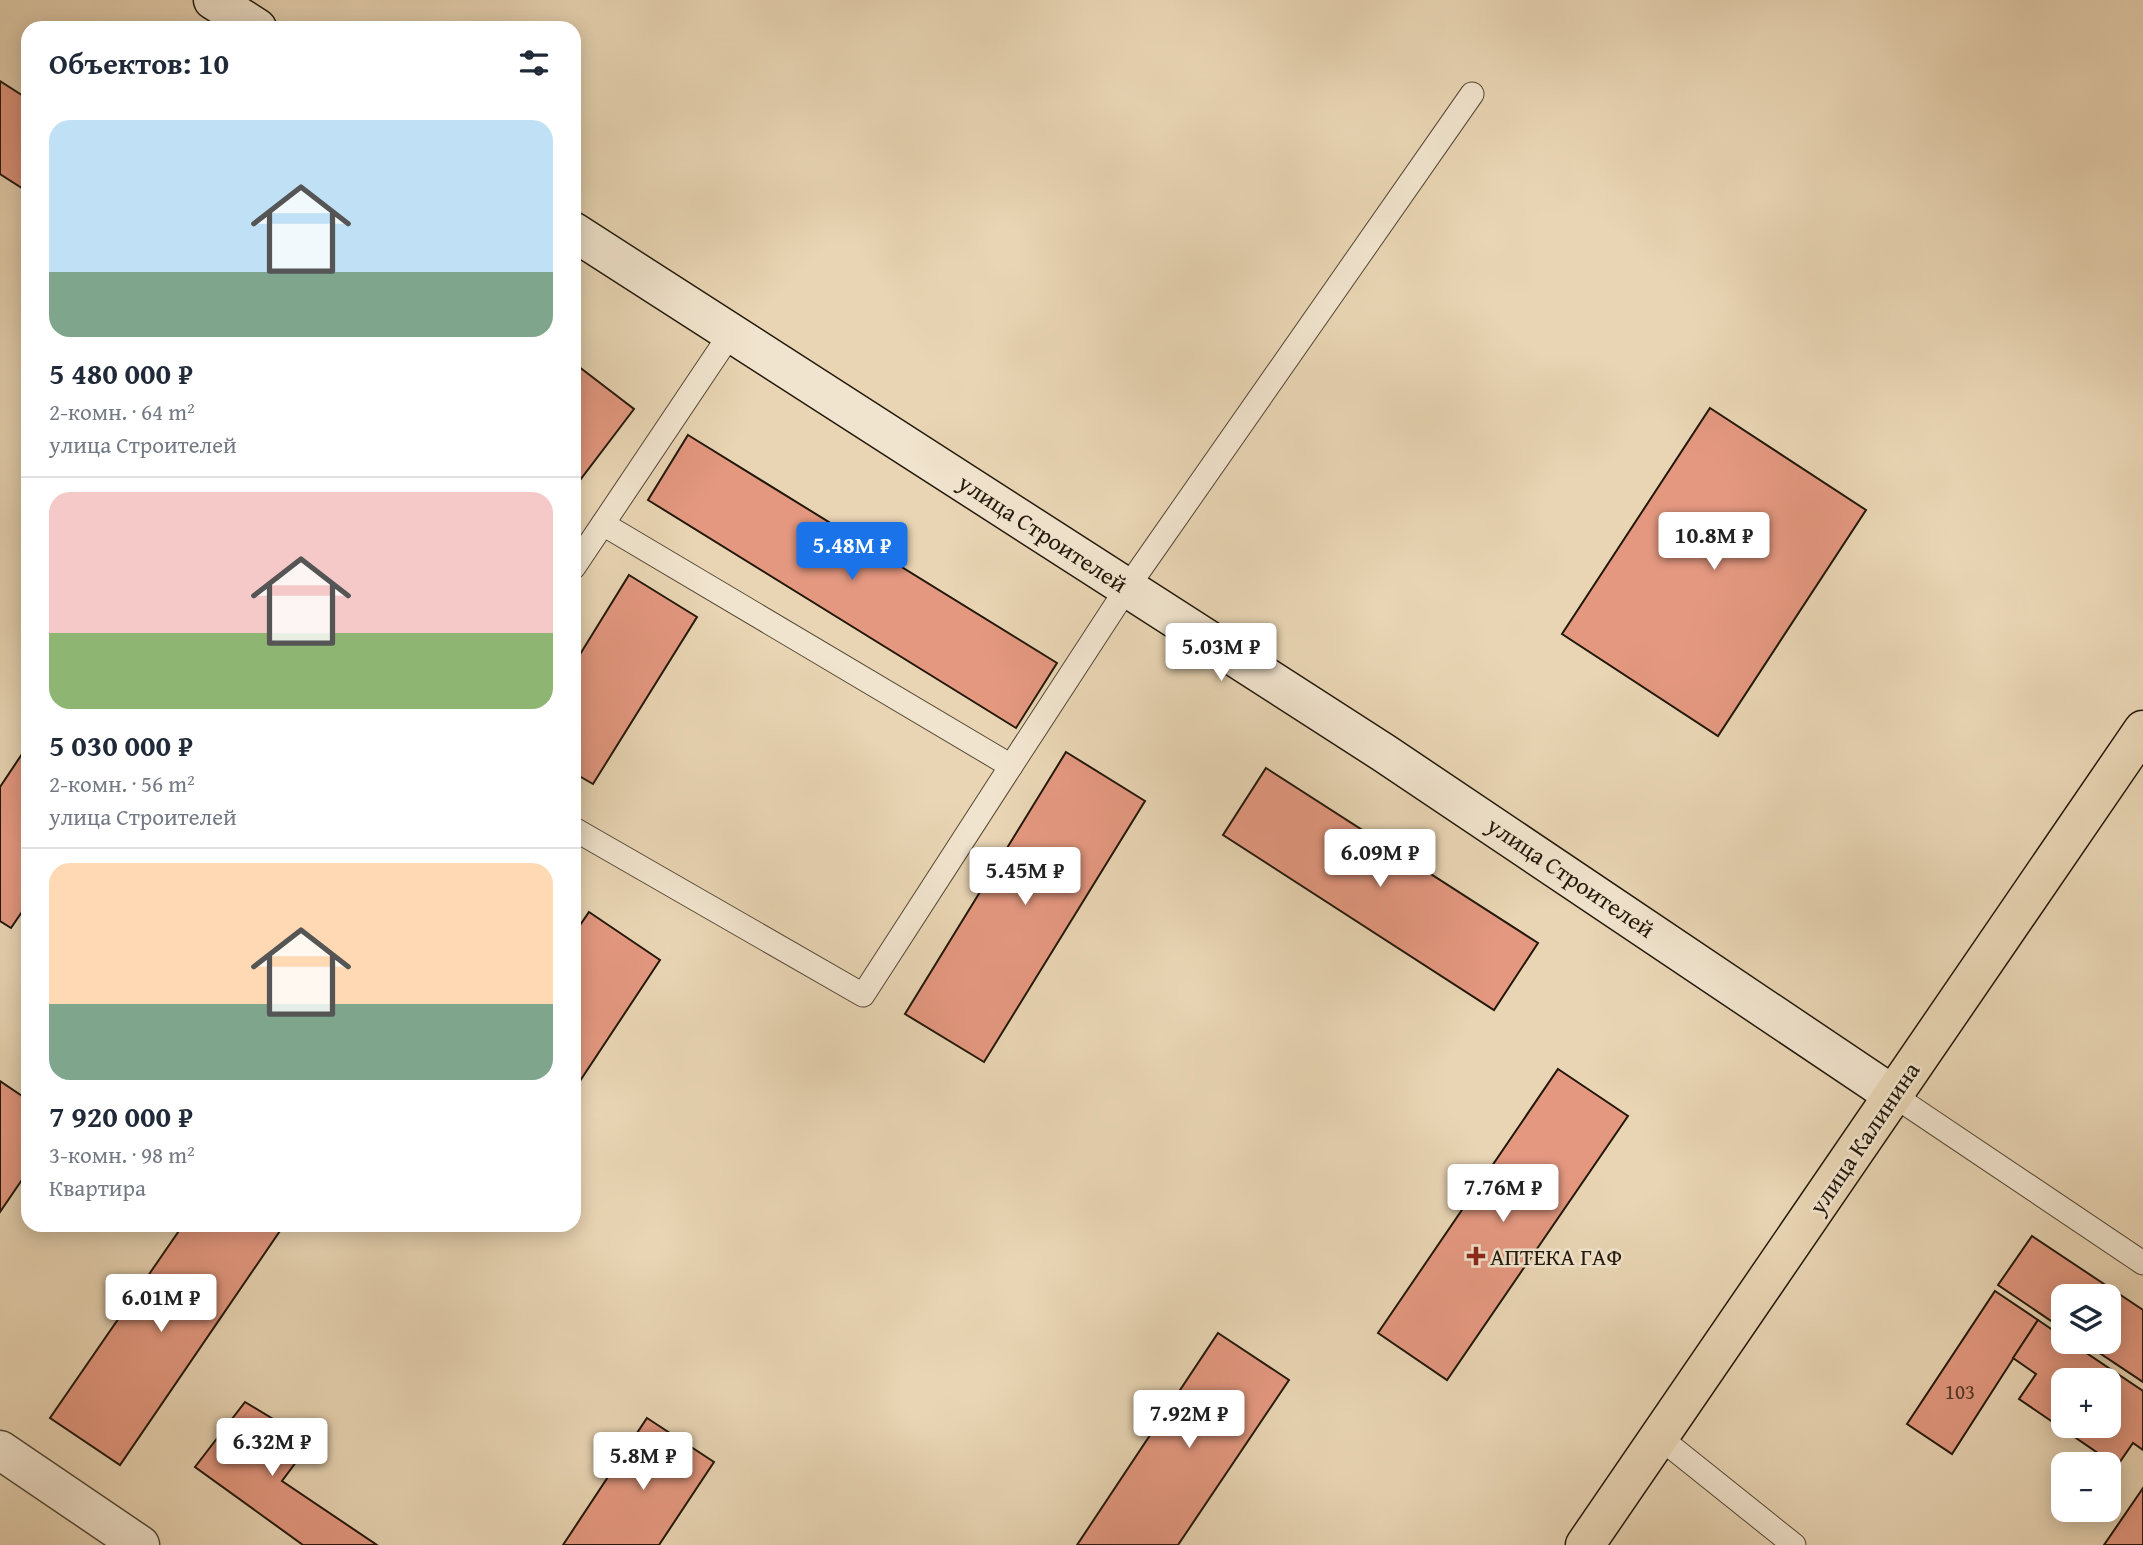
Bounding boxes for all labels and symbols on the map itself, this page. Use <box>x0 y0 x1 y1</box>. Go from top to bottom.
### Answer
street label: улица Строителей <box>951 464 1135 601</box>
pin: 10.8M ₽ <box>1649 512 1779 572</box>
pin: 5.48M ₽ <box>787 522 917 582</box>
pin: 5.03M ₽ <box>1156 624 1286 683</box>
street label: улица Строителей <box>1479 807 1662 946</box>
pin: 6.09M ₽ <box>1315 830 1445 889</box>
pin: 5.45M ₽ <box>960 848 1090 907</box>
street label: улица Калинина <box>1799 1054 1928 1222</box>
pin: 7.76M ₽ <box>1438 1164 1568 1224</box>
place label: АПТЕКА ГАФ <box>1490 1239 1622 1274</box>
marker: АПТЕКА ГАФ <box>1468 1248 1484 1264</box>
pin: 6.01M ₽ <box>96 1274 226 1334</box>
house number: 103 <box>1945 1376 1975 1407</box>
pin: 7.92M ₽ <box>1124 1390 1254 1450</box>
pin: 6.32M ₽ <box>207 1418 337 1478</box>
pin: 5.8M ₽ <box>586 1432 700 1492</box>

